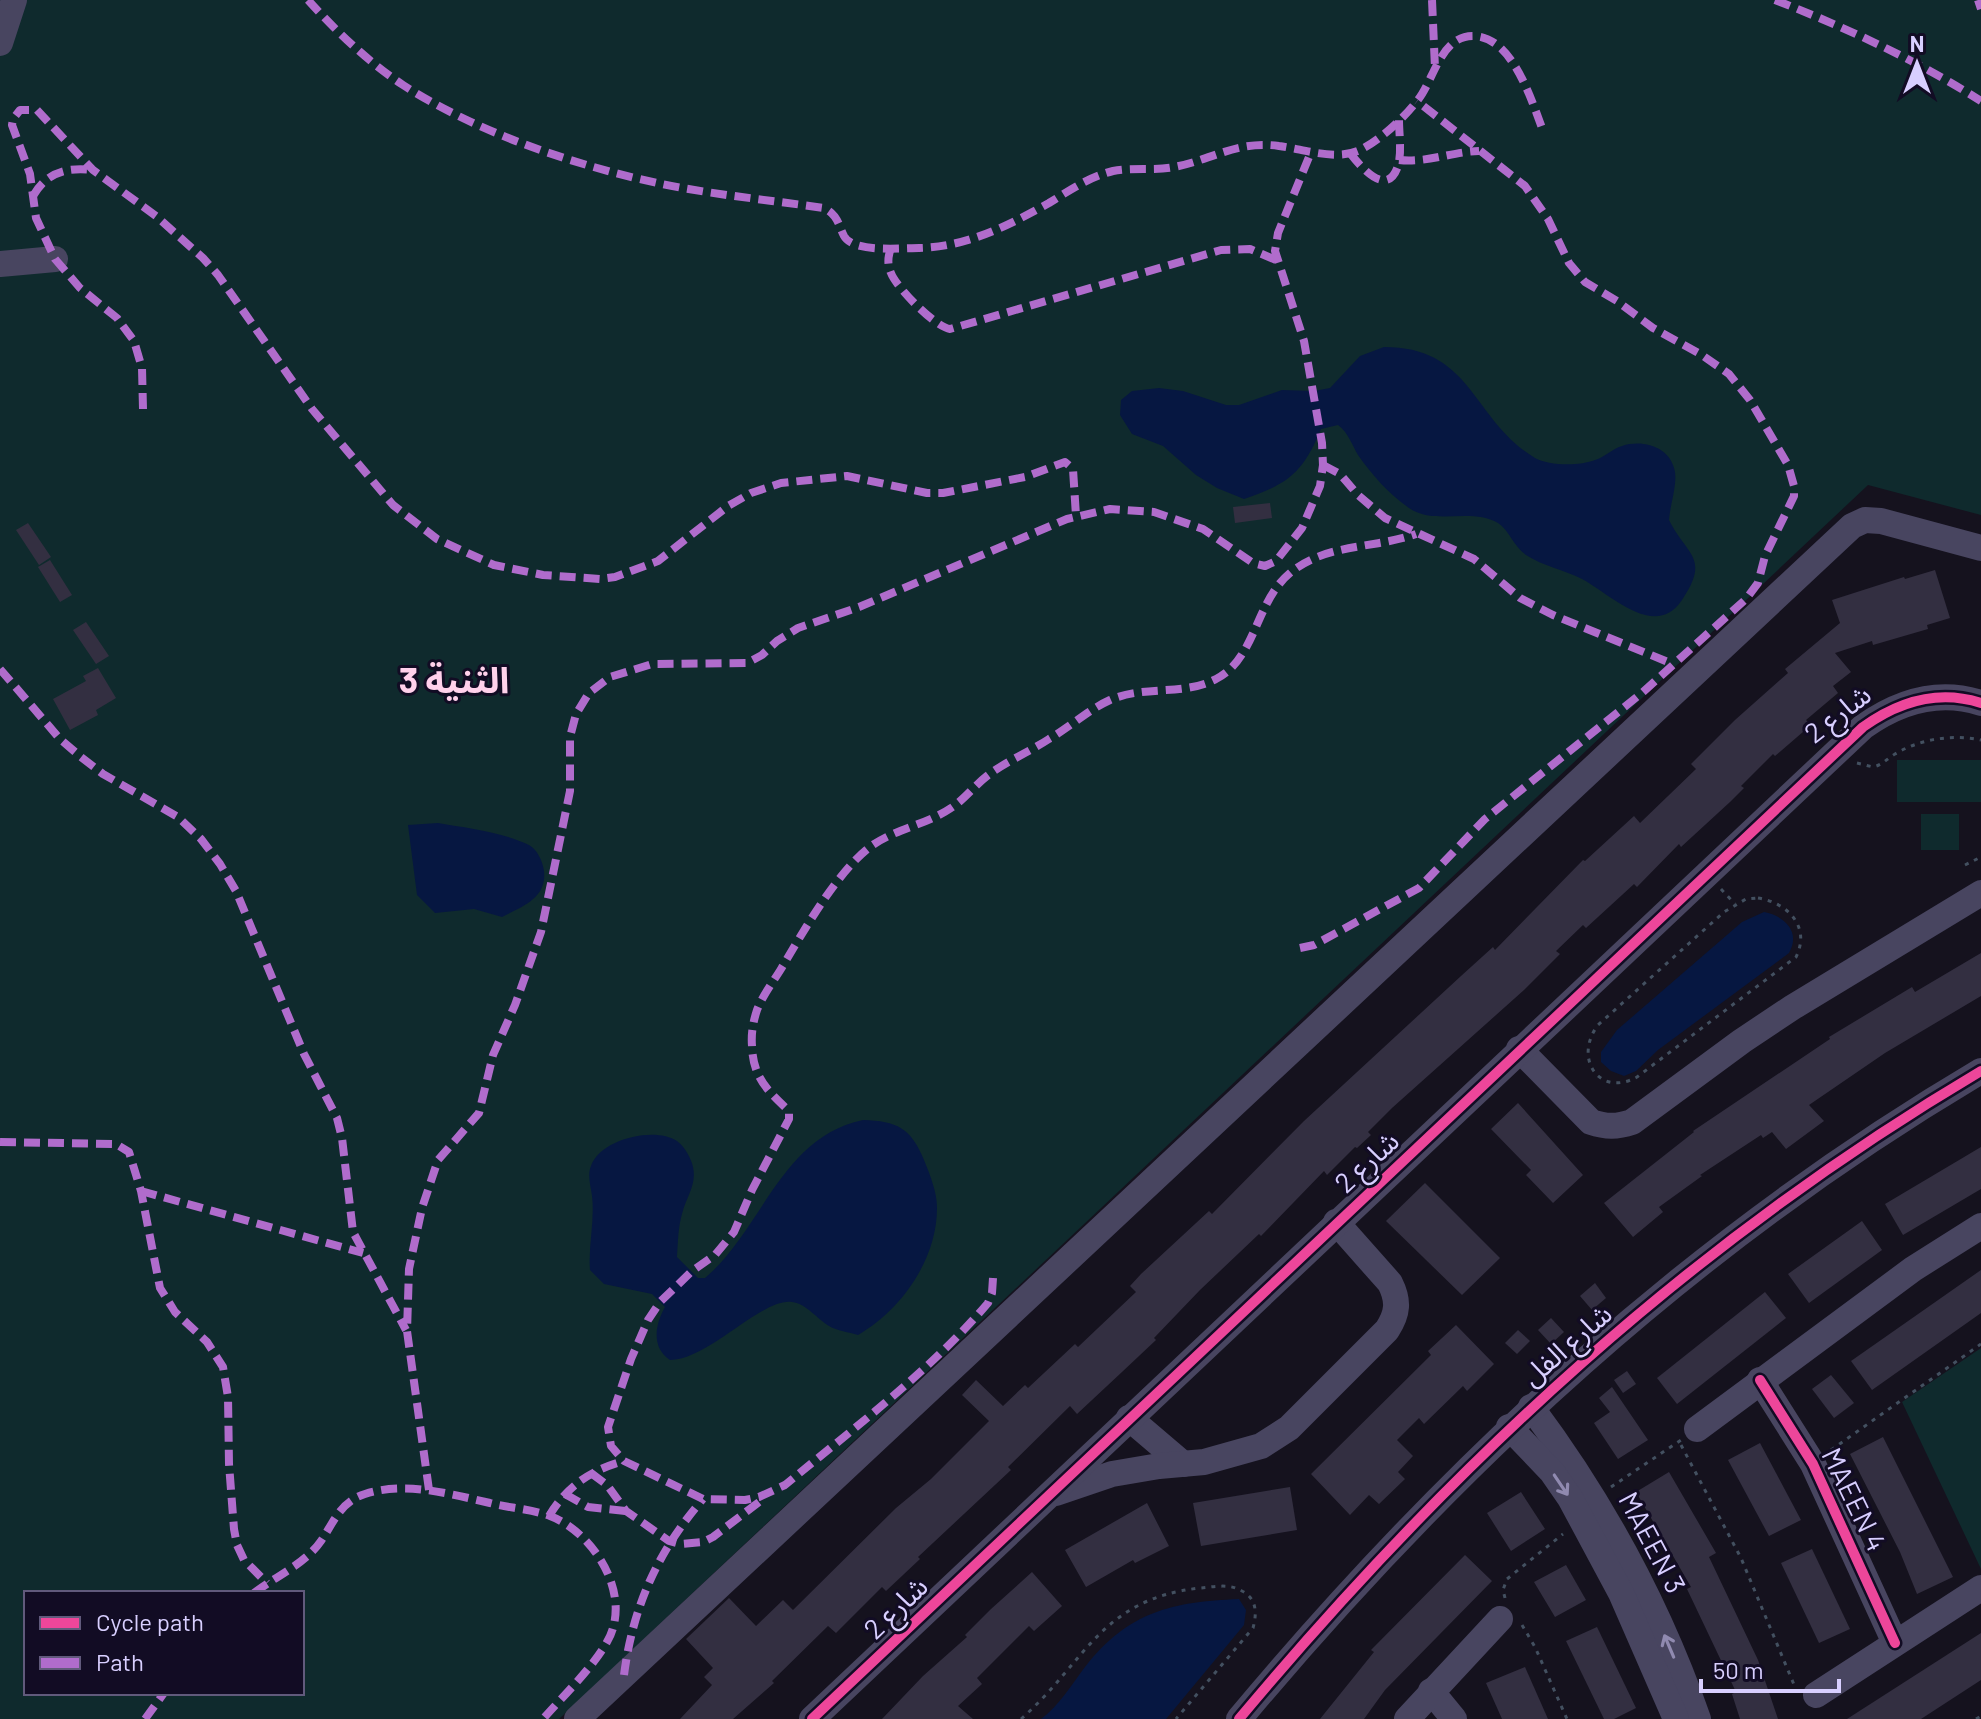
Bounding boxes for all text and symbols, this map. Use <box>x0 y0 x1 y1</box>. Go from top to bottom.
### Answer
north arrow <box>1877 24 1957 104</box>
text: N <box>1910 30 1924 56</box>
district label: الثنية 3 <box>399 657 509 701</box>
street label: شارع 2 <box>1797 676 1880 753</box>
street label: شارع 2 <box>1327 1123 1409 1203</box>
street label: شارع الفل <box>1514 1296 1621 1396</box>
street label: MAEEN 4 <box>1815 1442 1895 1556</box>
one-way arrow <box>1553 1473 1569 1495</box>
street label: MAEEN 3 <box>1612 1486 1694 1598</box>
street label: شارع 2 <box>856 1569 937 1649</box>
legend <box>24 1591 304 1695</box>
text: Cycle path <box>96 1607 204 1636</box>
one-way arrow <box>1661 1635 1676 1659</box>
scale bar <box>1701 1643 1839 1693</box>
text: Path <box>96 1647 144 1676</box>
text: 50 m <box>1713 1655 1764 1684</box>

